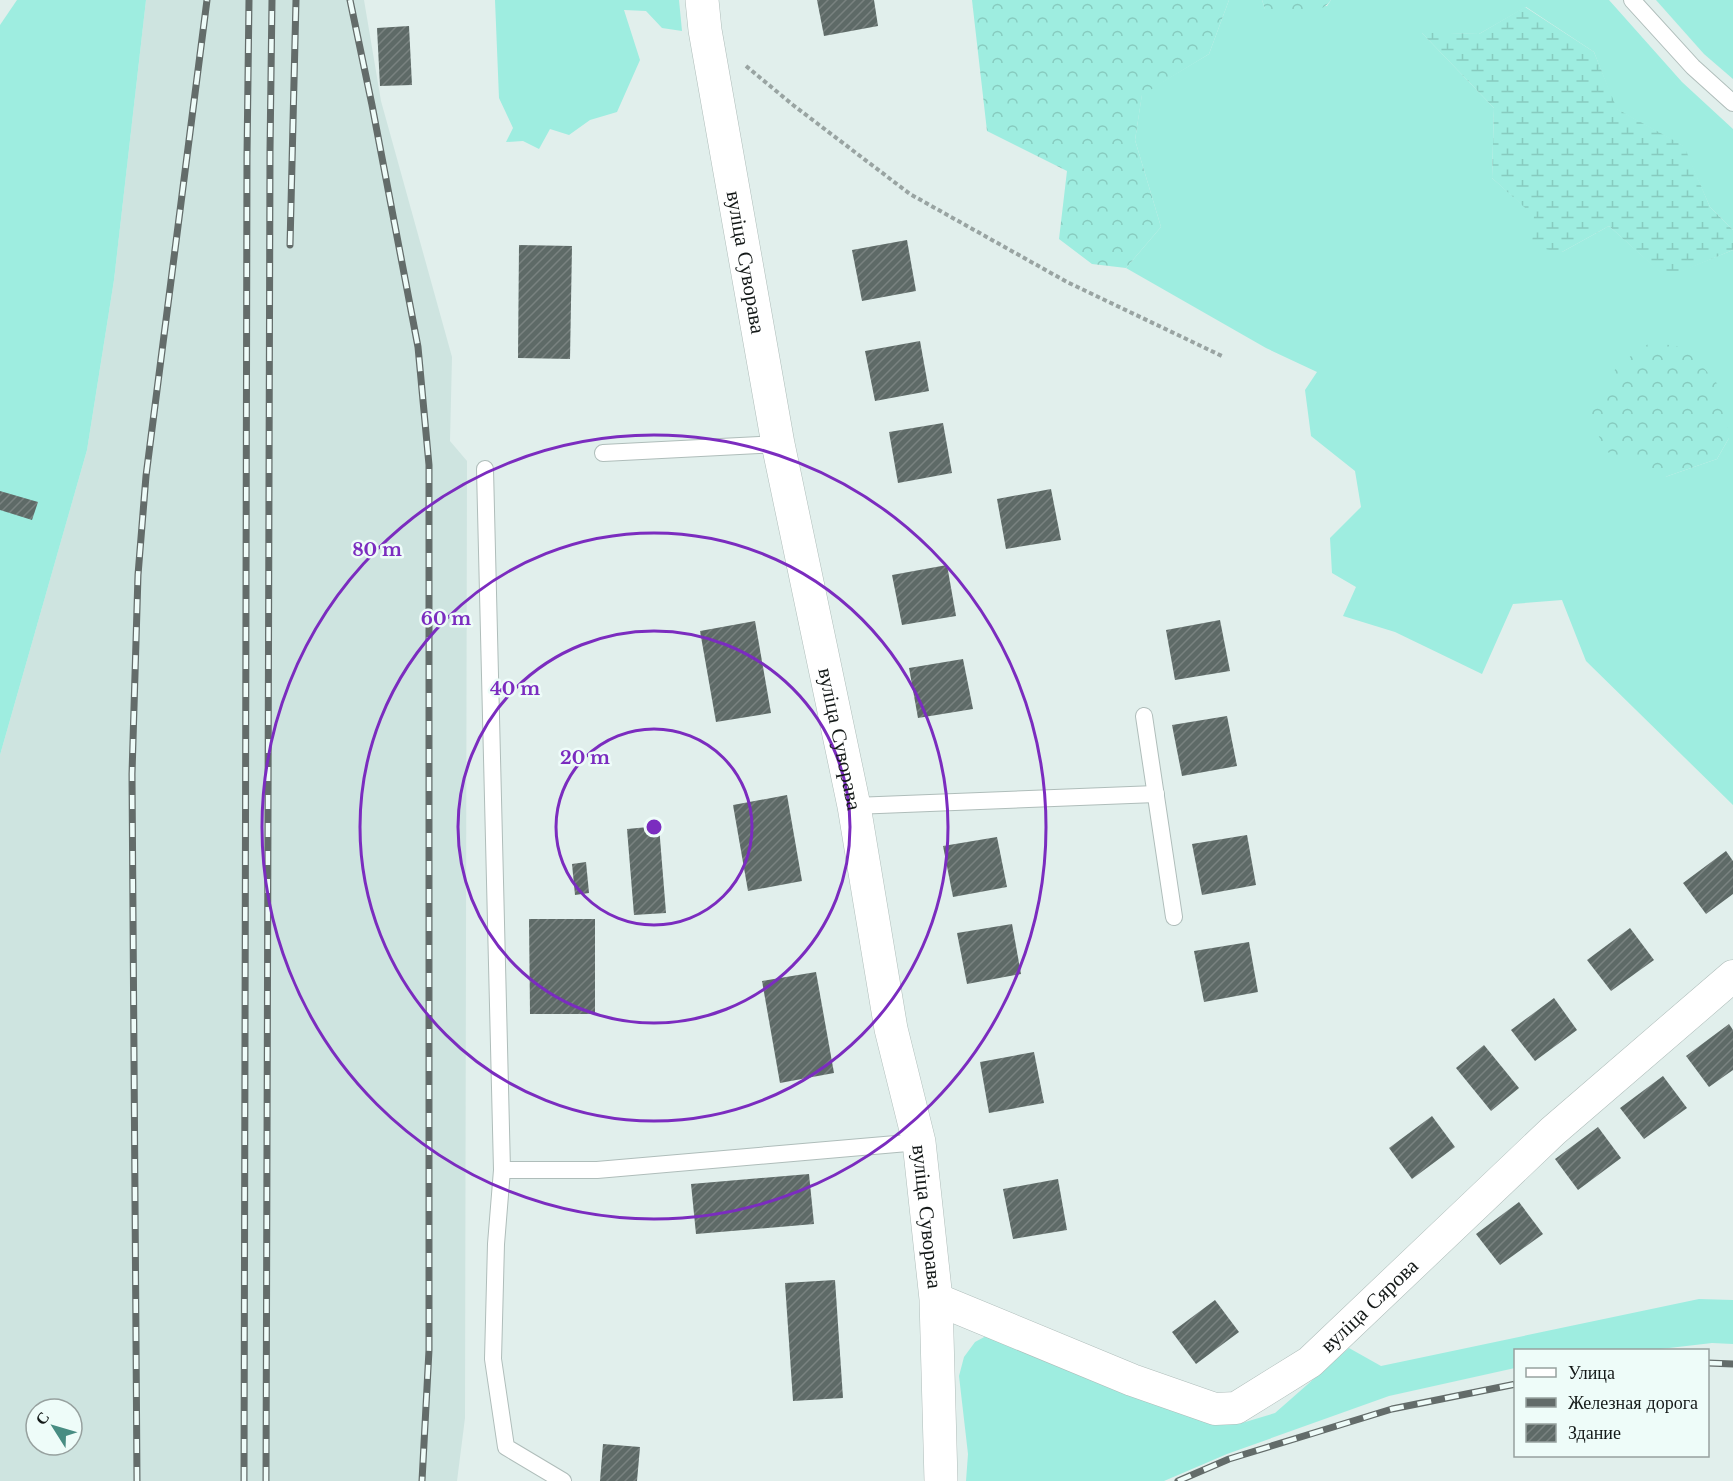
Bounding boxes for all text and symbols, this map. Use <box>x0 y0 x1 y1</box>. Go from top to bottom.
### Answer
street label: вуліца Суворава <box>721 189 771 336</box>
text: 80 m <box>352 539 402 561</box>
text: 60 m <box>421 608 471 630</box>
street label: вуліца Суворава <box>812 666 868 813</box>
text: 40 m <box>490 678 540 700</box>
text: 20 m <box>560 747 610 769</box>
centre of rings <box>644 817 664 837</box>
street label: вуліца Суворава <box>906 1143 948 1291</box>
street label: вуліца Сярова <box>1315 1253 1424 1358</box>
legend <box>1514 1349 1709 1457</box>
text: Улица <box>1568 1362 1615 1384</box>
text: Железная дорога <box>1568 1392 1698 1414</box>
north arrow <box>24 1397 84 1457</box>
text: С <box>31 1407 53 1429</box>
text: Здание <box>1568 1422 1621 1444</box>

